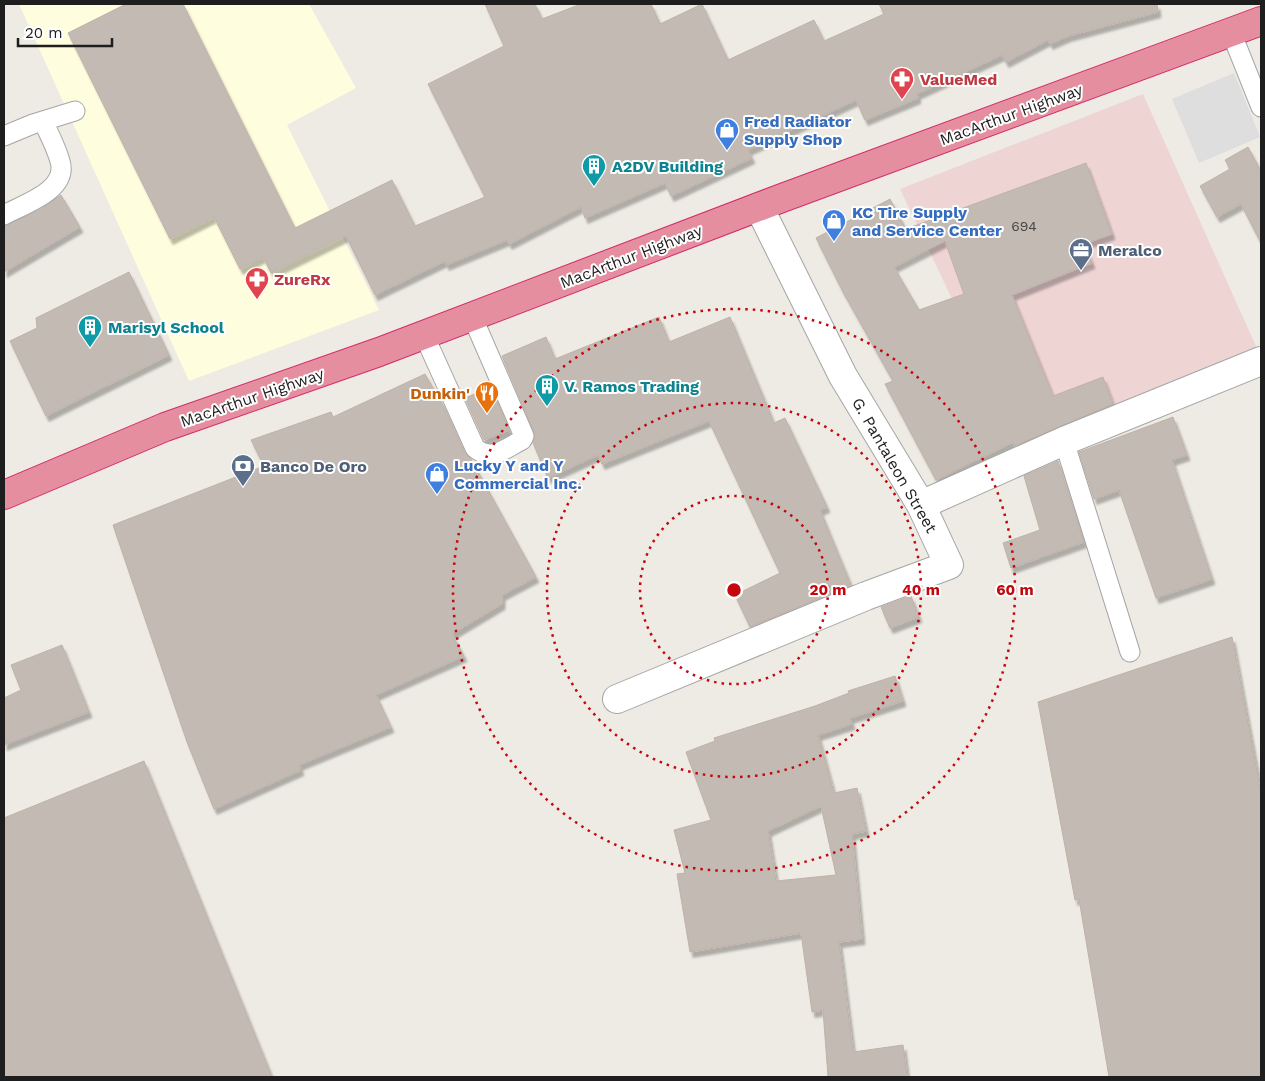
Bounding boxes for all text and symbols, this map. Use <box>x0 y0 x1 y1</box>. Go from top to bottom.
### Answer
scale bar <box>18 15 111 47</box>
text: 20 m <box>25 24 63 42</box>
pharmacy icon: ValueMed <box>889 66 915 100</box>
place label: ValueMed <box>920 70 997 89</box>
street label: MacArthur Highway <box>937 80 1086 149</box>
place label: Fred Radiator Supply Shop <box>744 112 852 149</box>
shop icon: Fred Radiator Supply Shop <box>714 117 740 151</box>
building icon: A2DV Building <box>581 153 607 187</box>
place label: A2DV Building <box>612 157 723 176</box>
place label: KC Tire Supply and Service Center <box>852 203 1002 240</box>
shop icon: KC Tire Supply and Service Center <box>821 208 847 242</box>
house number: 694 <box>1011 218 1037 234</box>
street label: MacArthur Highway <box>557 220 706 292</box>
office icon: Meralco <box>1068 237 1094 271</box>
place label: Meralco <box>1098 241 1162 260</box>
pharmacy icon: ZureRx <box>244 266 270 300</box>
place label: ZureRx <box>274 270 331 289</box>
building icon: Marisyl School <box>77 314 103 348</box>
place label: Marisyl School <box>108 318 225 337</box>
street label: MacArthur Highway <box>178 364 327 431</box>
building icon: V. Ramos Trading <box>534 373 560 407</box>
place label: V. Ramos Trading <box>564 377 699 396</box>
restaurant icon: Dunkin' <box>474 380 500 414</box>
place label: Dunkin' <box>410 384 470 403</box>
street label: G. Pantaleon Street <box>848 394 941 536</box>
bank icon: Banco De Oro <box>230 453 256 487</box>
place label: Lucky Y and Y Commercial Inc. <box>454 456 582 493</box>
place label: Banco De Oro <box>260 457 367 476</box>
shop icon: Lucky Y and Y Commercial Inc. <box>424 461 450 495</box>
centre of rings <box>725 581 743 599</box>
text: 20 m <box>809 581 847 599</box>
text: 40 m <box>902 581 940 599</box>
text: 60 m <box>996 581 1034 599</box>

